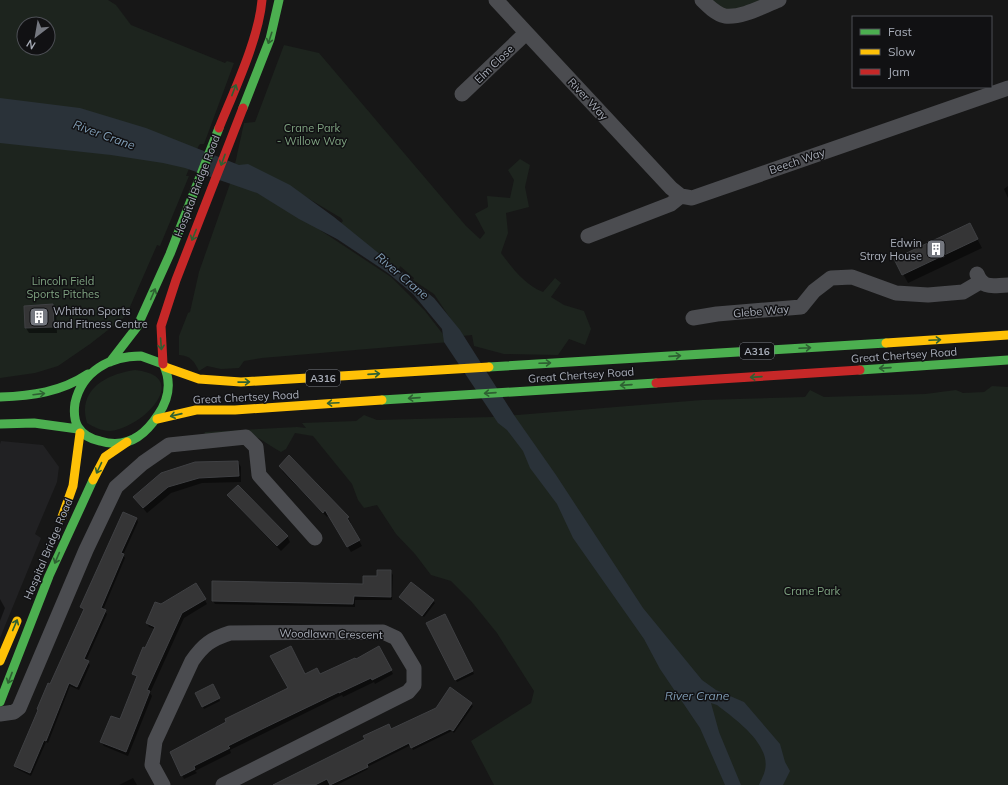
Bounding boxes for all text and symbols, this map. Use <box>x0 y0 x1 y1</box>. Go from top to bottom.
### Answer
north arrow <box>16 16 56 56</box>
legend <box>852 16 992 88</box>
text: Fast <box>888 24 912 39</box>
one-way arrow <box>266 31 273 44</box>
text: N <box>24 36 38 53</box>
street label: Elm Close <box>471 42 517 86</box>
text: Slow <box>888 44 916 59</box>
text: Jam <box>888 64 910 79</box>
street label: River Way <box>565 75 611 123</box>
one-way arrow <box>230 84 238 96</box>
water label: River Crane <box>71 116 138 153</box>
park label: Crane Park - Willow Way <box>277 121 347 148</box>
street label: Hospital Bridge Road <box>171 133 223 239</box>
street label: Beech Way <box>767 145 827 177</box>
one-way arrow <box>219 153 227 165</box>
one-way arrow <box>190 228 198 240</box>
place label: Edwin Stray House <box>860 236 922 263</box>
building icon: Edwin Stray House <box>925 238 947 260</box>
water label: River Crane <box>373 249 432 302</box>
park label: Lincoln Field Sports Pitches <box>26 274 100 301</box>
one-way arrow <box>150 288 157 300</box>
street label: Glebe Way <box>732 302 790 320</box>
place label: Whitton Sports and Fitness Centre <box>53 304 148 331</box>
building icon: Whitton Sports and Fitness Centre <box>28 306 50 328</box>
one-way arrow <box>158 337 165 350</box>
one-way arrow <box>928 337 941 344</box>
road number: A316 <box>740 343 774 359</box>
one-way arrow <box>798 344 811 352</box>
street label: Great Chertsey Road <box>850 344 958 366</box>
one-way arrow <box>668 352 681 359</box>
one-way arrow <box>538 359 551 367</box>
street label: Great Chertsey Road <box>527 364 635 386</box>
one-way arrow <box>879 365 892 372</box>
road number: A316 <box>306 370 340 386</box>
one-way arrow <box>367 371 380 378</box>
one-way arrow <box>750 373 763 380</box>
one-way arrow <box>237 379 250 386</box>
one-way arrow <box>620 381 633 388</box>
street label: Great Chertsey Road <box>193 387 299 407</box>
one-way arrow <box>32 390 45 398</box>
one-way arrow <box>484 390 497 397</box>
one-way arrow <box>408 395 421 402</box>
one-way arrow <box>327 400 340 407</box>
one-way arrow <box>170 411 183 419</box>
one-way arrow <box>95 462 102 474</box>
street label: Hospital Bridge Road <box>20 496 76 602</box>
one-way arrow <box>53 552 60 564</box>
park label: Crane Park <box>784 584 841 598</box>
one-way arrow <box>12 619 19 631</box>
street label: Woodlawn Crescent <box>279 626 383 642</box>
one-way arrow <box>5 671 13 683</box>
water label: River Crane <box>665 688 730 703</box>

